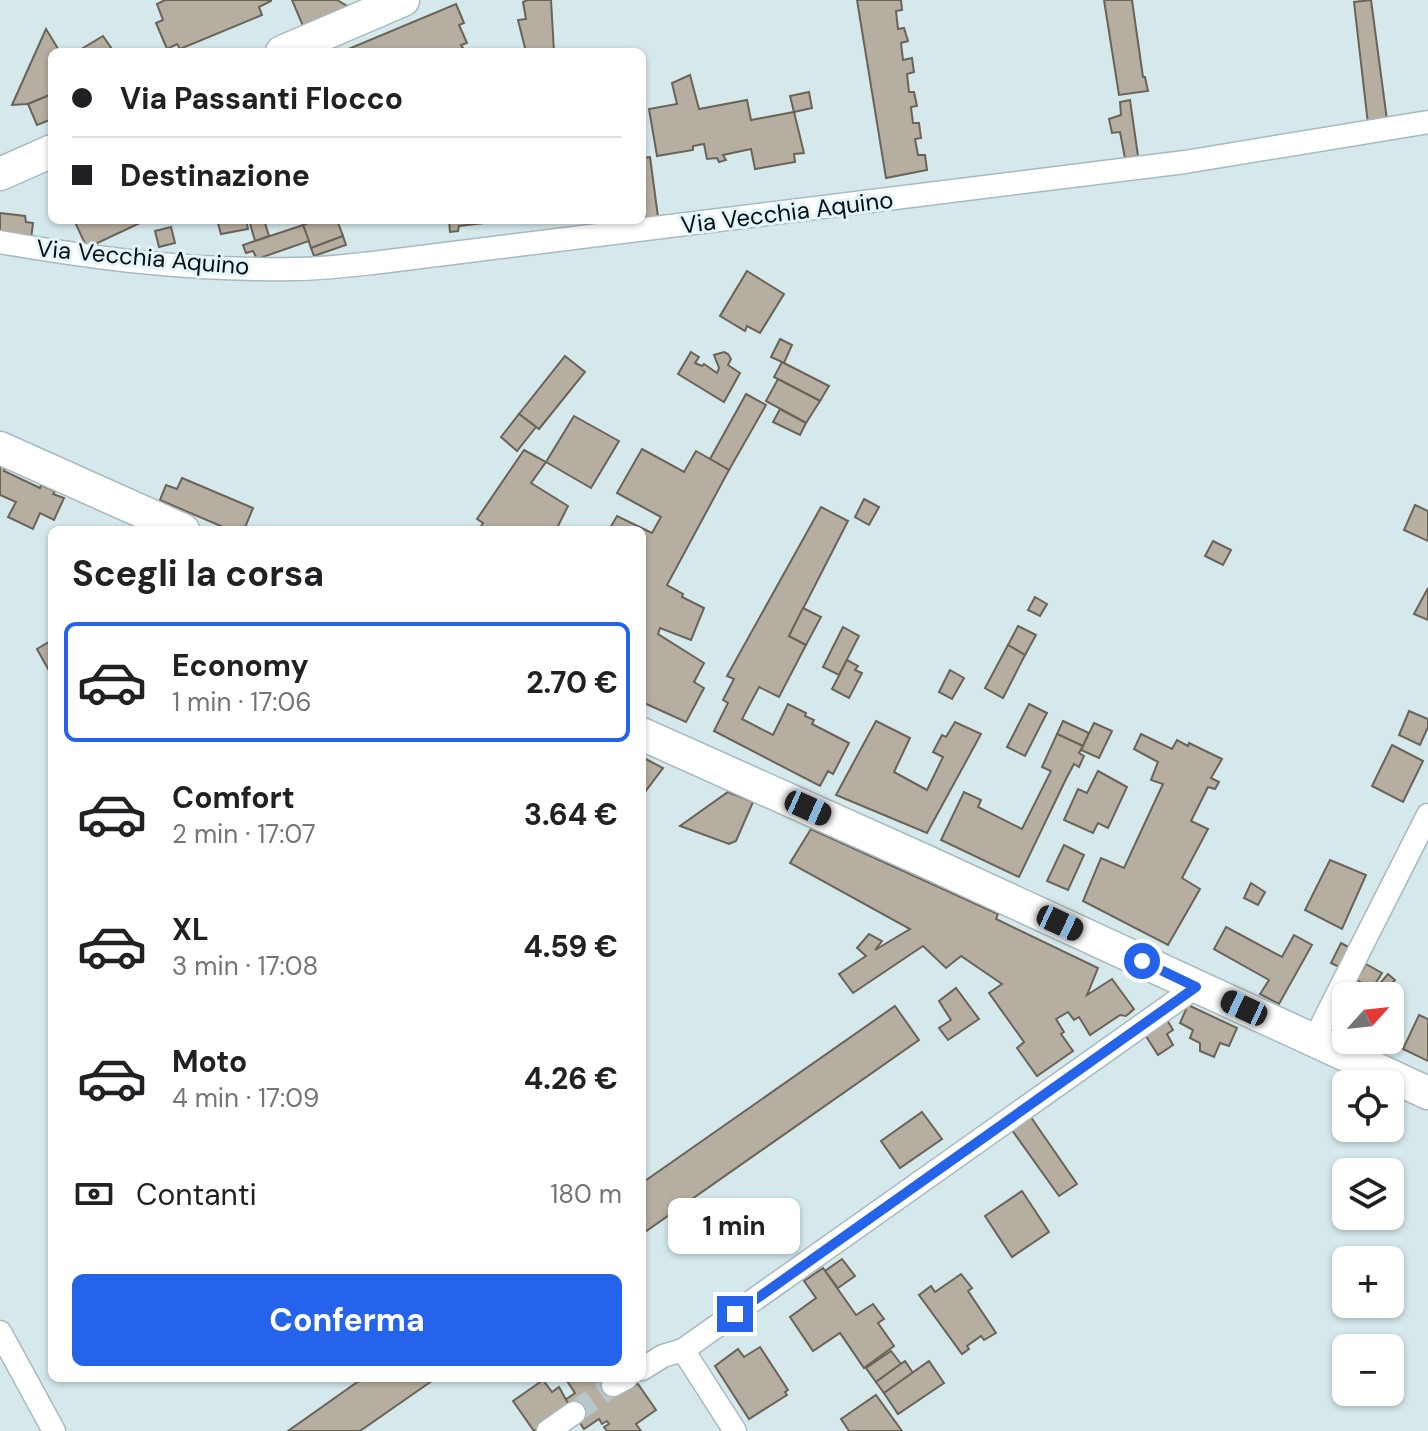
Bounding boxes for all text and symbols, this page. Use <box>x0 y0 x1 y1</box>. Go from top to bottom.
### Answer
text: Via Passanti Flocco <box>120 79 403 118</box>
text: Destinazione <box>120 156 310 195</box>
street label: Via Vecchia Aquino <box>679 184 895 240</box>
street label: Via Vecchia Aquino <box>35 232 251 282</box>
text: Scegli la corsa <box>72 550 324 597</box>
icon: car <box>76 646 148 718</box>
text: Economy <box>172 646 309 685</box>
text: 2.70 € <box>526 663 618 702</box>
text: 1 min · 17:06 <box>172 685 312 719</box>
icon: car <box>76 778 148 850</box>
text: Comfort <box>172 778 295 817</box>
car <box>781 787 835 829</box>
text: 3.64 € <box>524 795 618 834</box>
text: 2 min · 17:07 <box>172 817 316 851</box>
car <box>1033 902 1087 944</box>
icon: car <box>76 910 148 982</box>
text: XL <box>172 910 209 949</box>
text: 4.59 € <box>523 927 618 966</box>
route start <box>1124 943 1160 979</box>
text: 3 min · 17:08 <box>172 949 318 983</box>
north arrow <box>1332 982 1404 1054</box>
map controls <box>1332 982 1404 1406</box>
car <box>1217 987 1271 1029</box>
icon: car <box>76 1042 148 1114</box>
text: Moto <box>172 1042 247 1081</box>
text: 4.26 € <box>524 1059 618 1098</box>
button: locate <box>1332 1070 1404 1142</box>
text: 4 min · 17:09 <box>172 1081 319 1115</box>
button: layers <box>1332 1158 1404 1230</box>
icon: cash <box>72 1172 116 1216</box>
text: Contanti <box>136 1175 257 1214</box>
text: 180 m <box>550 1177 622 1211</box>
callout: 1 min <box>669 1198 801 1254</box>
text: 1 min <box>702 1209 766 1243</box>
button: + <box>1332 1246 1404 1318</box>
button: Conferma <box>72 1274 622 1366</box>
route end <box>717 1296 753 1332</box>
button: − <box>1332 1334 1404 1406</box>

